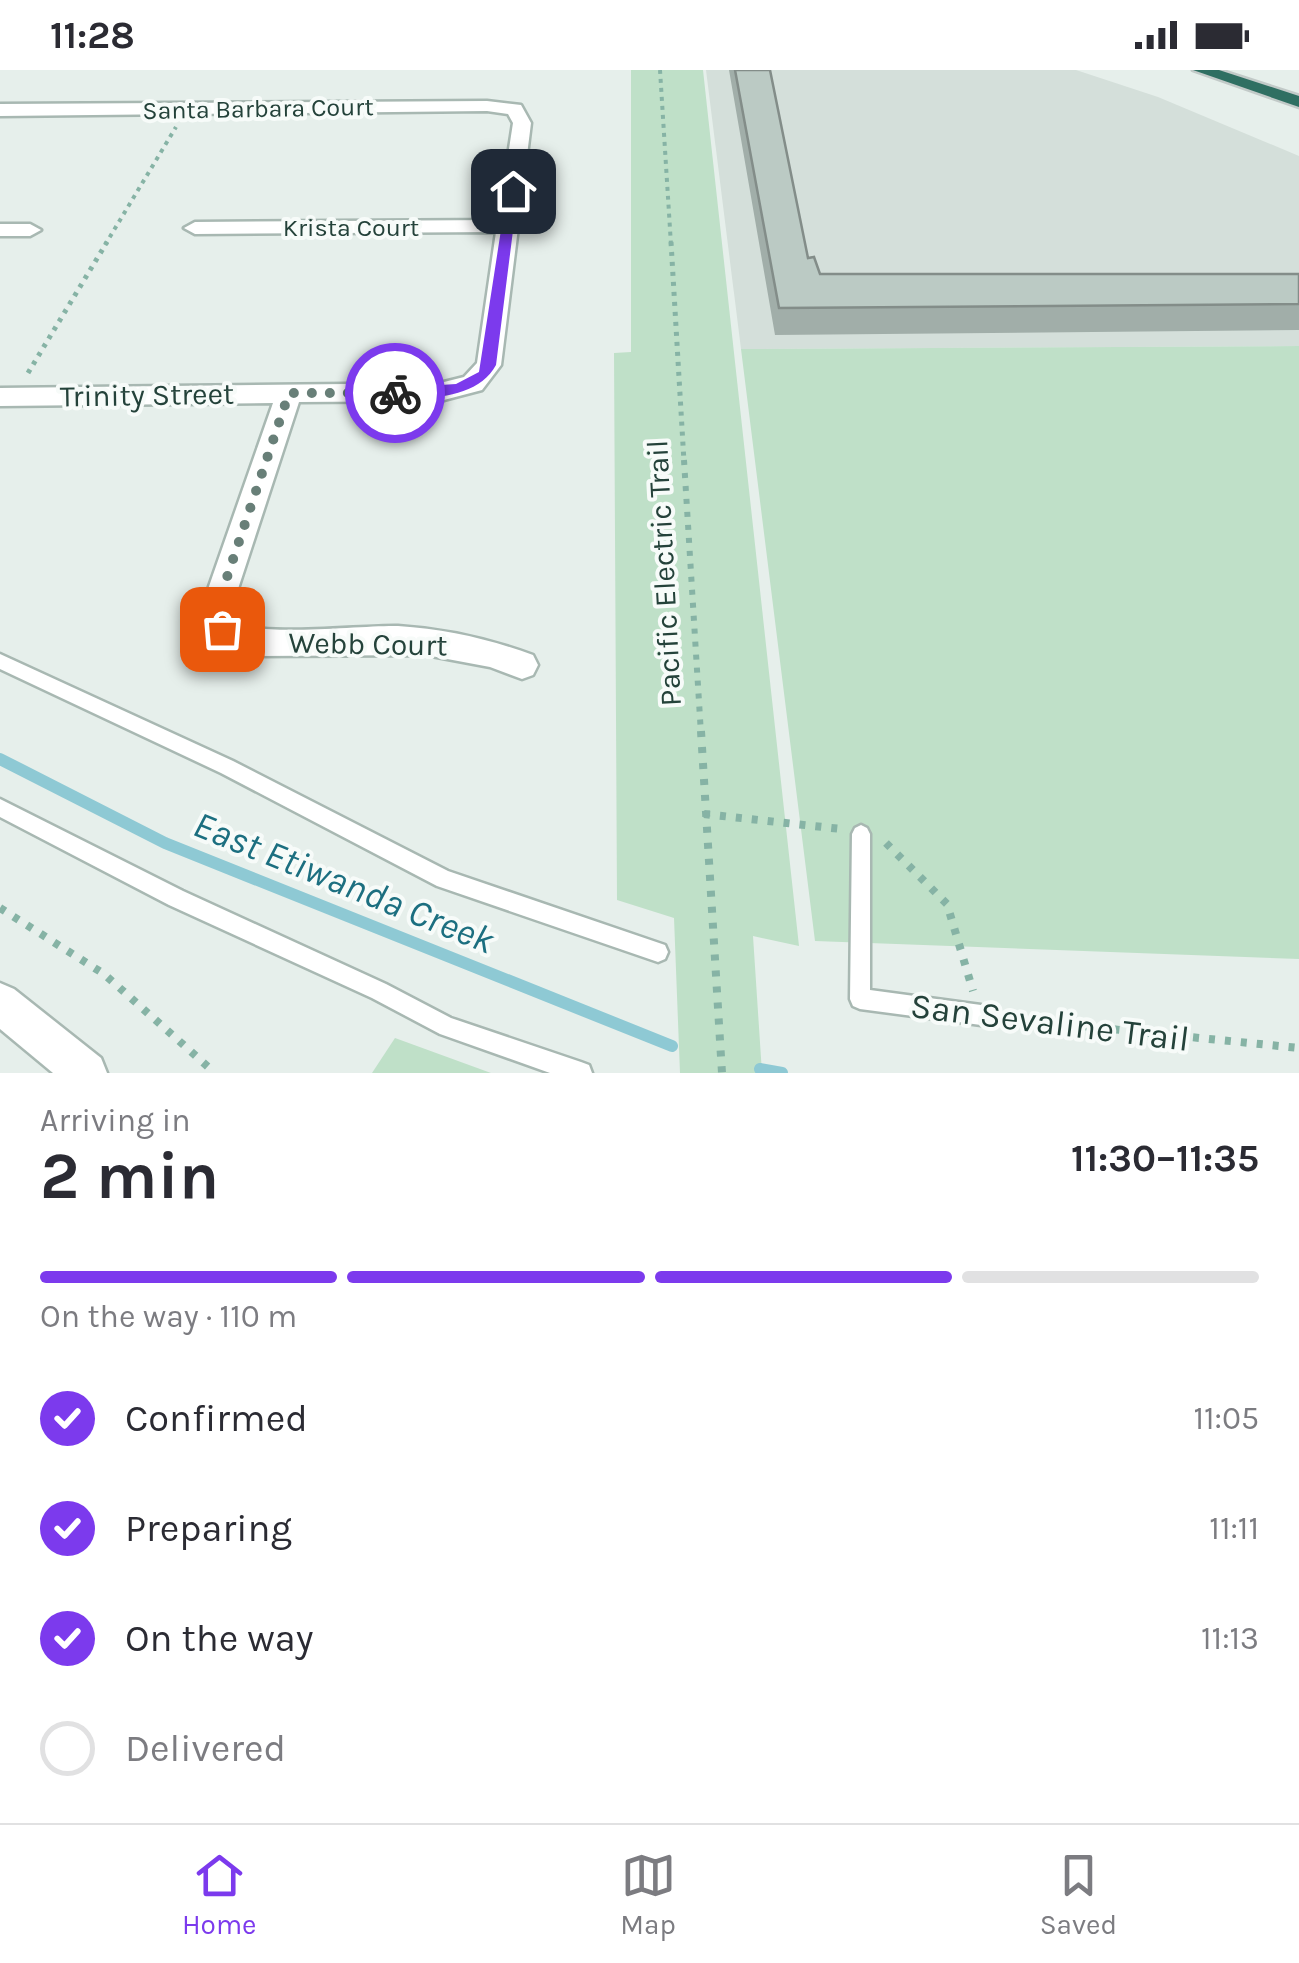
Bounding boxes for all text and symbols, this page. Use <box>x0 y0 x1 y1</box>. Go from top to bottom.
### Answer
text: 11:28 <box>50 13 135 58</box>
street label: Santa Barbara Court <box>142 92 374 125</box>
pin <box>471 149 556 234</box>
icon: home <box>486 164 541 219</box>
street label: Krista Court <box>283 213 419 242</box>
courier <box>345 343 445 443</box>
icon: bike <box>368 366 423 421</box>
street label: Trinity Street <box>60 375 234 415</box>
street label: Pacific Electric Trail <box>639 439 689 707</box>
pin <box>180 587 265 672</box>
icon: bag <box>195 602 250 657</box>
street label: Webb Court <box>288 625 448 663</box>
water label: East Etiwanda Creek <box>187 802 501 964</box>
street label: San Sevaline Trail <box>908 985 1192 1060</box>
text: Arriving in <box>40 1102 191 1139</box>
text: 11:30–11:35 <box>1071 1136 1259 1181</box>
text: 2 min <box>40 1138 219 1214</box>
text: On the way · 110 m <box>40 1298 297 1335</box>
icon: check <box>40 1391 95 1446</box>
text: Confirmed <box>125 1396 308 1441</box>
text: 11:05 <box>1193 1400 1259 1437</box>
icon: check <box>40 1501 95 1556</box>
text: Preparing <box>125 1506 292 1551</box>
text: 11:11 <box>1209 1510 1259 1547</box>
icon: check <box>40 1611 95 1666</box>
text: On the way <box>125 1616 313 1661</box>
text: 11:13 <box>1201 1620 1259 1657</box>
text: Delivered <box>125 1726 286 1771</box>
tab: Home <box>182 1848 257 1941</box>
tab: Map <box>620 1848 676 1941</box>
tab: Saved <box>1040 1848 1117 1941</box>

